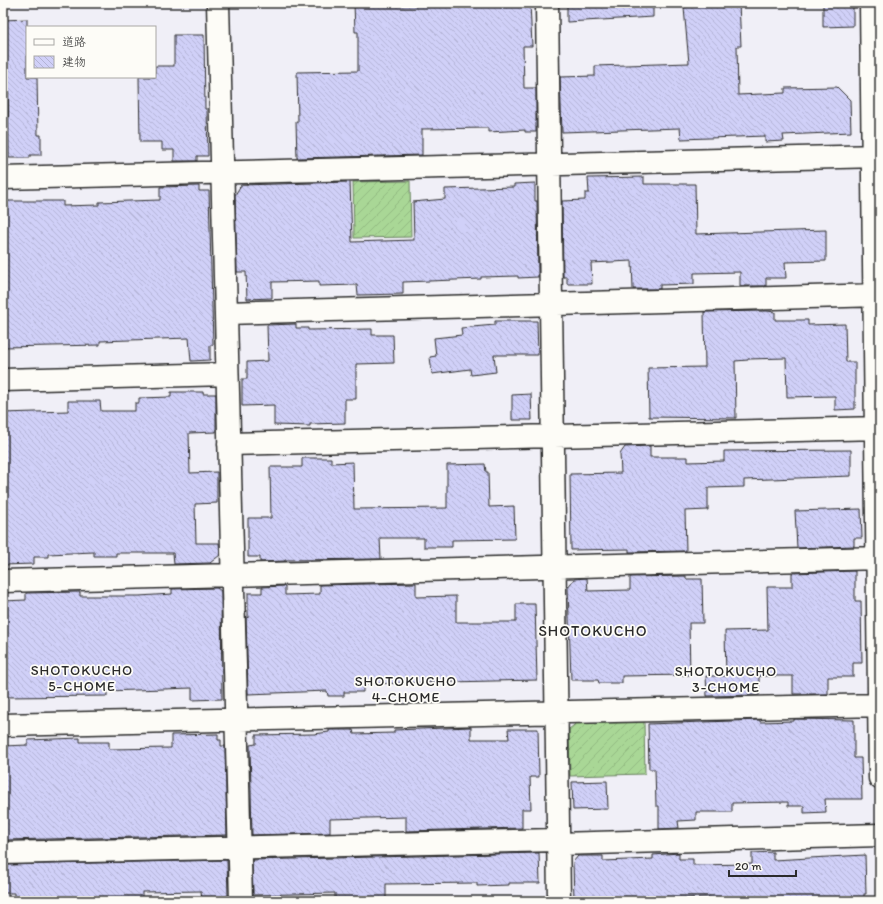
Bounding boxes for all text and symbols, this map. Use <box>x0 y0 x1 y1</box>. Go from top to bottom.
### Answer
legend <box>26 26 156 78</box>
text: 道路 <box>62 35 86 49</box>
text: 建物 <box>62 55 86 69</box>
district label: SHOTOKUCHO <box>538 622 648 640</box>
district label: SHOTOKUCHO 5-CHOME <box>31 662 133 695</box>
district label: SHOTOKUCHO 3-CHOME <box>675 663 777 696</box>
district label: SHOTOKUCHO 4-CHOME <box>355 673 457 706</box>
scale bar <box>729 852 796 878</box>
text: 20 m <box>735 859 762 873</box>

